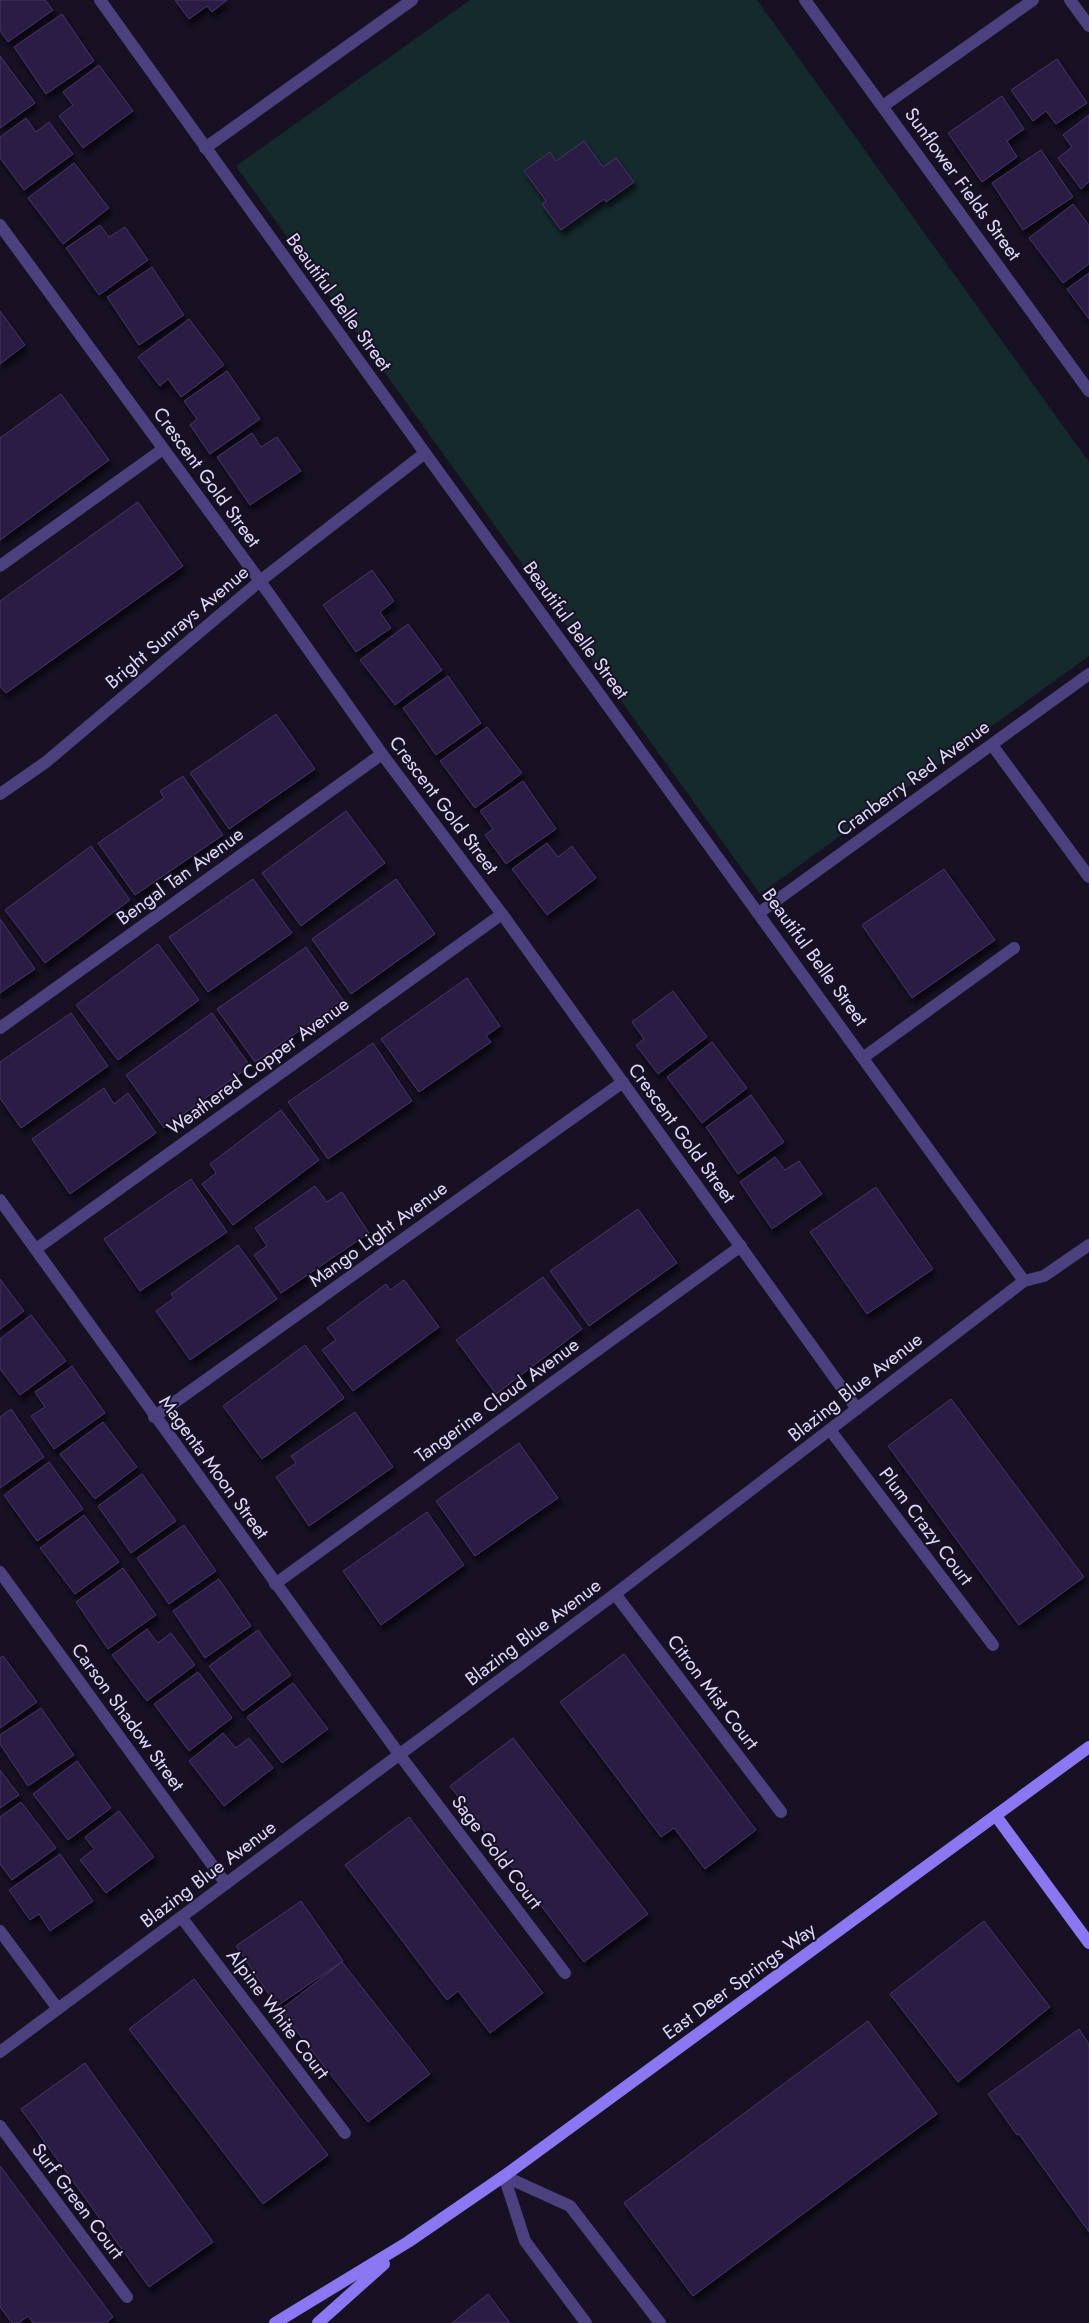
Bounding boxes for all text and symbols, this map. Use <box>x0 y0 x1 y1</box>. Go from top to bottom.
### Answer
street label: Sunflower Fields Street <box>898 102 1028 266</box>
street label: Beautiful Belle Street <box>280 228 399 377</box>
street label: Crescent Gold Street <box>147 401 267 553</box>
street label: Beautiful Belle Street <box>517 556 636 705</box>
street label: Bright Sunrays Avenue <box>99 559 255 695</box>
street label: Cranberry Red Avenue <box>831 713 995 843</box>
street label: Crescent Gold Street <box>383 730 505 880</box>
street label: Bengal Tan Avenue <box>111 820 249 931</box>
street label: Beautiful Belle Street <box>756 883 875 1032</box>
street label: Weathered Copper Avenue <box>161 990 355 1141</box>
street label: Crescent Gold Street <box>622 1057 742 1209</box>
street label: Mango Light Avenue <box>303 1174 453 1293</box>
street label: Blazing Blue Avenue <box>782 1326 928 1448</box>
street label: Tangerine Cloud Avenue <box>409 1331 585 1469</box>
street label: Magenta Moon Street <box>153 1390 276 1545</box>
street label: Plum Crazy Court <box>873 1461 980 1591</box>
street label: Blazing Blue Avenue <box>459 1572 607 1692</box>
street label: Citron Mist Court <box>661 1629 765 1755</box>
street label: Carson Shadow Street <box>65 1638 191 1797</box>
street label: Sage Gold Court <box>445 1789 549 1915</box>
street label: Blazing Blue Avenue <box>134 1814 282 1934</box>
street label: East Deer Springs Way <box>657 1916 822 2046</box>
street label: Alpine White Court <box>220 1943 336 2085</box>
street label: Surf Green Court <box>25 2137 131 2265</box>

